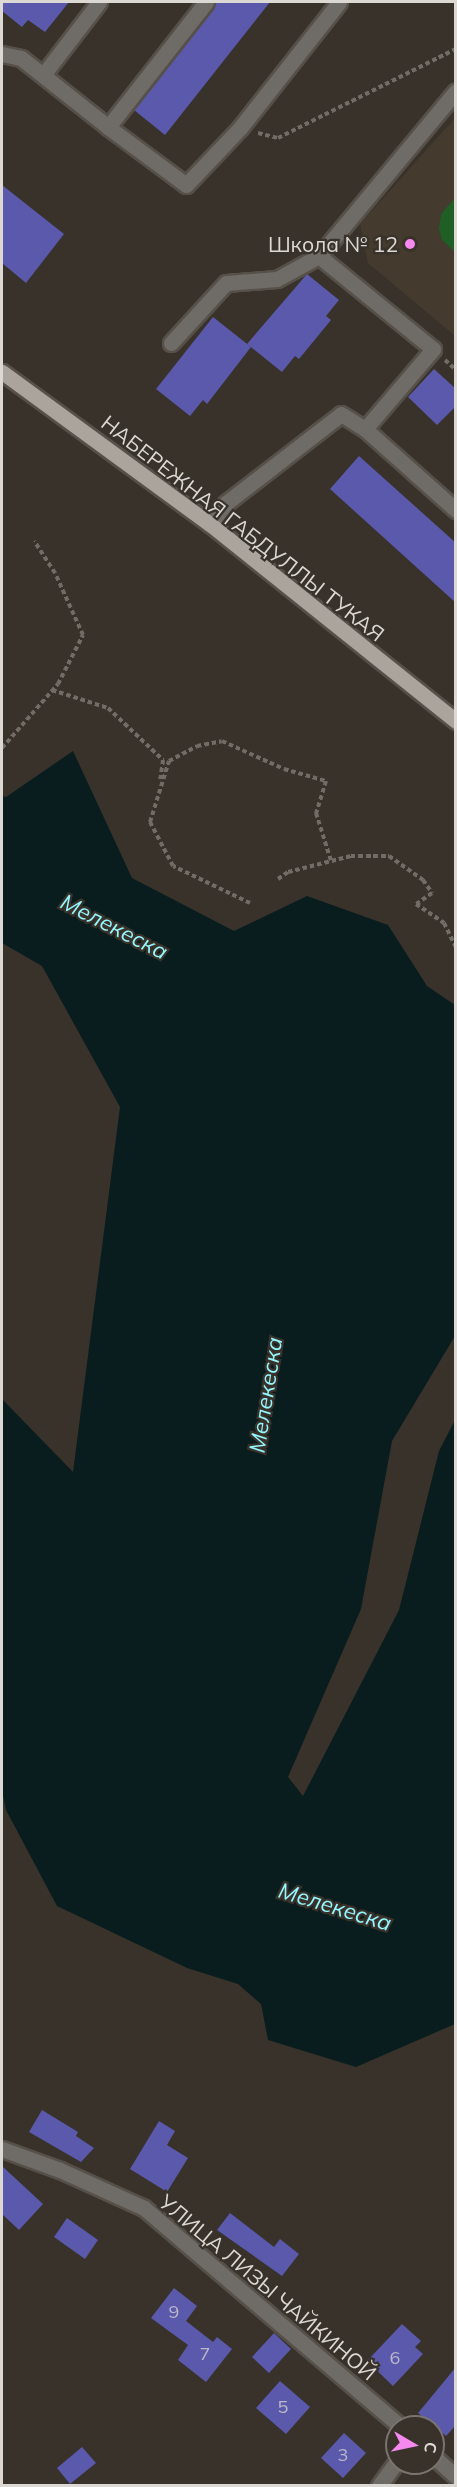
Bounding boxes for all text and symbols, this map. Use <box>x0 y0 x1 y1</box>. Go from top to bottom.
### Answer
place label: Школа № 12 <box>268 231 398 257</box>
marker: Школа № 12 <box>403 237 417 251</box>
street label: НАБЕРЕЖНАЯ ГАБДУЛЛЫ ТУКАЯ <box>97 410 389 646</box>
water label: Мелекеска <box>56 889 172 965</box>
water label: Мелекеска <box>244 1335 288 1455</box>
water label: Мелекеска <box>275 1877 395 1937</box>
street label: УЛИЦА ЛИЗЫ ЧАЙКИНОЙ <box>154 2189 382 2385</box>
house number: 9 <box>169 2301 179 2323</box>
house number: 7 <box>200 2343 210 2365</box>
house number: 6 <box>390 2347 400 2369</box>
house number: 5 <box>278 2396 288 2418</box>
north arrow <box>385 2415 445 2475</box>
text: С <box>420 2441 442 2454</box>
house number: 3 <box>338 2444 348 2466</box>

